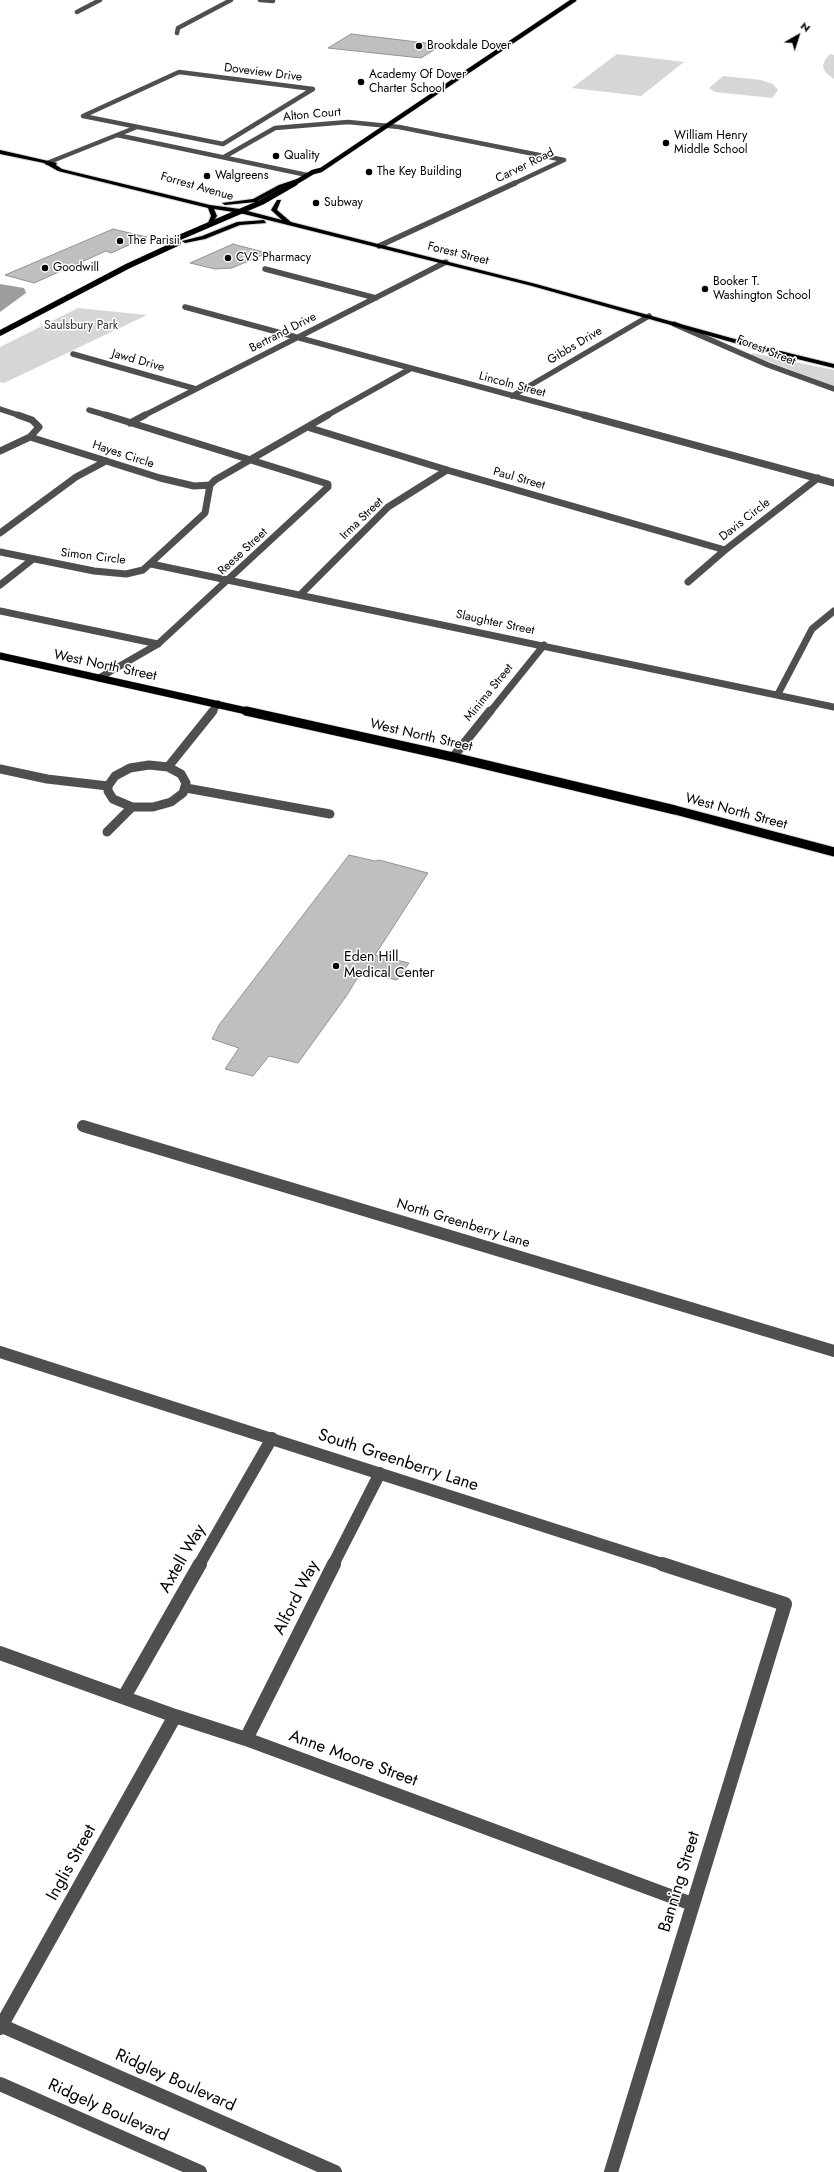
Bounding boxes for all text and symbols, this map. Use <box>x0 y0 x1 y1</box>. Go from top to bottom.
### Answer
north arrow <box>778 16 818 56</box>
text: N <box>797 18 814 36</box>
place label: Brookdale Dover <box>427 39 511 53</box>
marker: Brookdale Dover <box>414 41 424 51</box>
street label: Doveview Drive <box>223 61 303 85</box>
place label: Academy Of Dover Charter School <box>369 68 466 96</box>
marker: Academy Of Dover Charter School <box>356 77 366 87</box>
street label: Alton Court <box>282 105 342 125</box>
place label: William Henry Middle School <box>674 129 748 157</box>
marker: William Henry Middle School <box>661 138 671 148</box>
street label: Carver Road <box>493 146 557 186</box>
place label: Quality <box>284 149 320 163</box>
marker: Quality <box>271 151 281 161</box>
place label: The Key Building <box>377 165 462 179</box>
marker: The Key Building <box>364 167 374 177</box>
place label: Walgreens <box>215 169 268 183</box>
street label: Forrest Avenue <box>159 170 235 204</box>
marker: Walgreens <box>202 171 212 181</box>
place label: Subway <box>324 196 363 210</box>
marker: Subway <box>311 198 321 208</box>
place label: The Parisii <box>128 234 180 248</box>
marker: The Parisii <box>115 236 125 246</box>
street label: Forest Street <box>426 239 490 269</box>
place label: CVS Pharmacy <box>236 251 311 265</box>
marker: CVS Pharmacy <box>223 253 233 263</box>
place label: Goodwill <box>53 261 99 275</box>
marker: Goodwill <box>40 263 50 273</box>
place label: Booker T. Washington School <box>713 275 811 303</box>
marker: Booker T. Washington School <box>700 284 710 294</box>
street label: Bertrand Drive <box>247 310 319 356</box>
park label: Saulsbury Park <box>44 319 118 333</box>
street label: Gibbs Drive <box>545 324 605 368</box>
street label: Forest Street <box>734 333 798 369</box>
street label: Jawd Drive <box>110 347 166 375</box>
street label: Lincoln Street <box>477 369 547 401</box>
street label: Hayes Circle <box>90 438 156 472</box>
street label: Paul Street <box>491 465 547 493</box>
street label: Irma Street <box>337 495 387 543</box>
street label: Davis Circle <box>717 496 773 544</box>
street label: Reese Street <box>215 525 271 579</box>
street label: Simon Circle <box>60 546 126 568</box>
street label: Slaughter Street <box>454 608 536 638</box>
street label: West North Street <box>52 647 158 685</box>
street label: Minima Street <box>461 661 517 725</box>
street label: West North Street <box>368 716 474 756</box>
street label: West North Street <box>683 790 789 834</box>
place label: Eden Hill Medical Center <box>344 950 435 982</box>
marker: Eden Hill Medical Center <box>331 961 341 971</box>
street label: North Greenberry Lane <box>394 1196 532 1252</box>
street label: South Greenberry Lane <box>315 1425 481 1497</box>
street label: Axtell Way <box>155 1521 211 1597</box>
street label: Alford Way <box>270 1557 324 1639</box>
street label: Anne Moore Street <box>286 1726 420 1792</box>
street label: Inglis Street <box>43 1821 101 1905</box>
street label: Banning Street <box>655 1829 705 1935</box>
street label: Ridgley Boulevard <box>112 2045 238 2117</box>
street label: Ridgely Boulevard <box>45 2075 171 2147</box>

